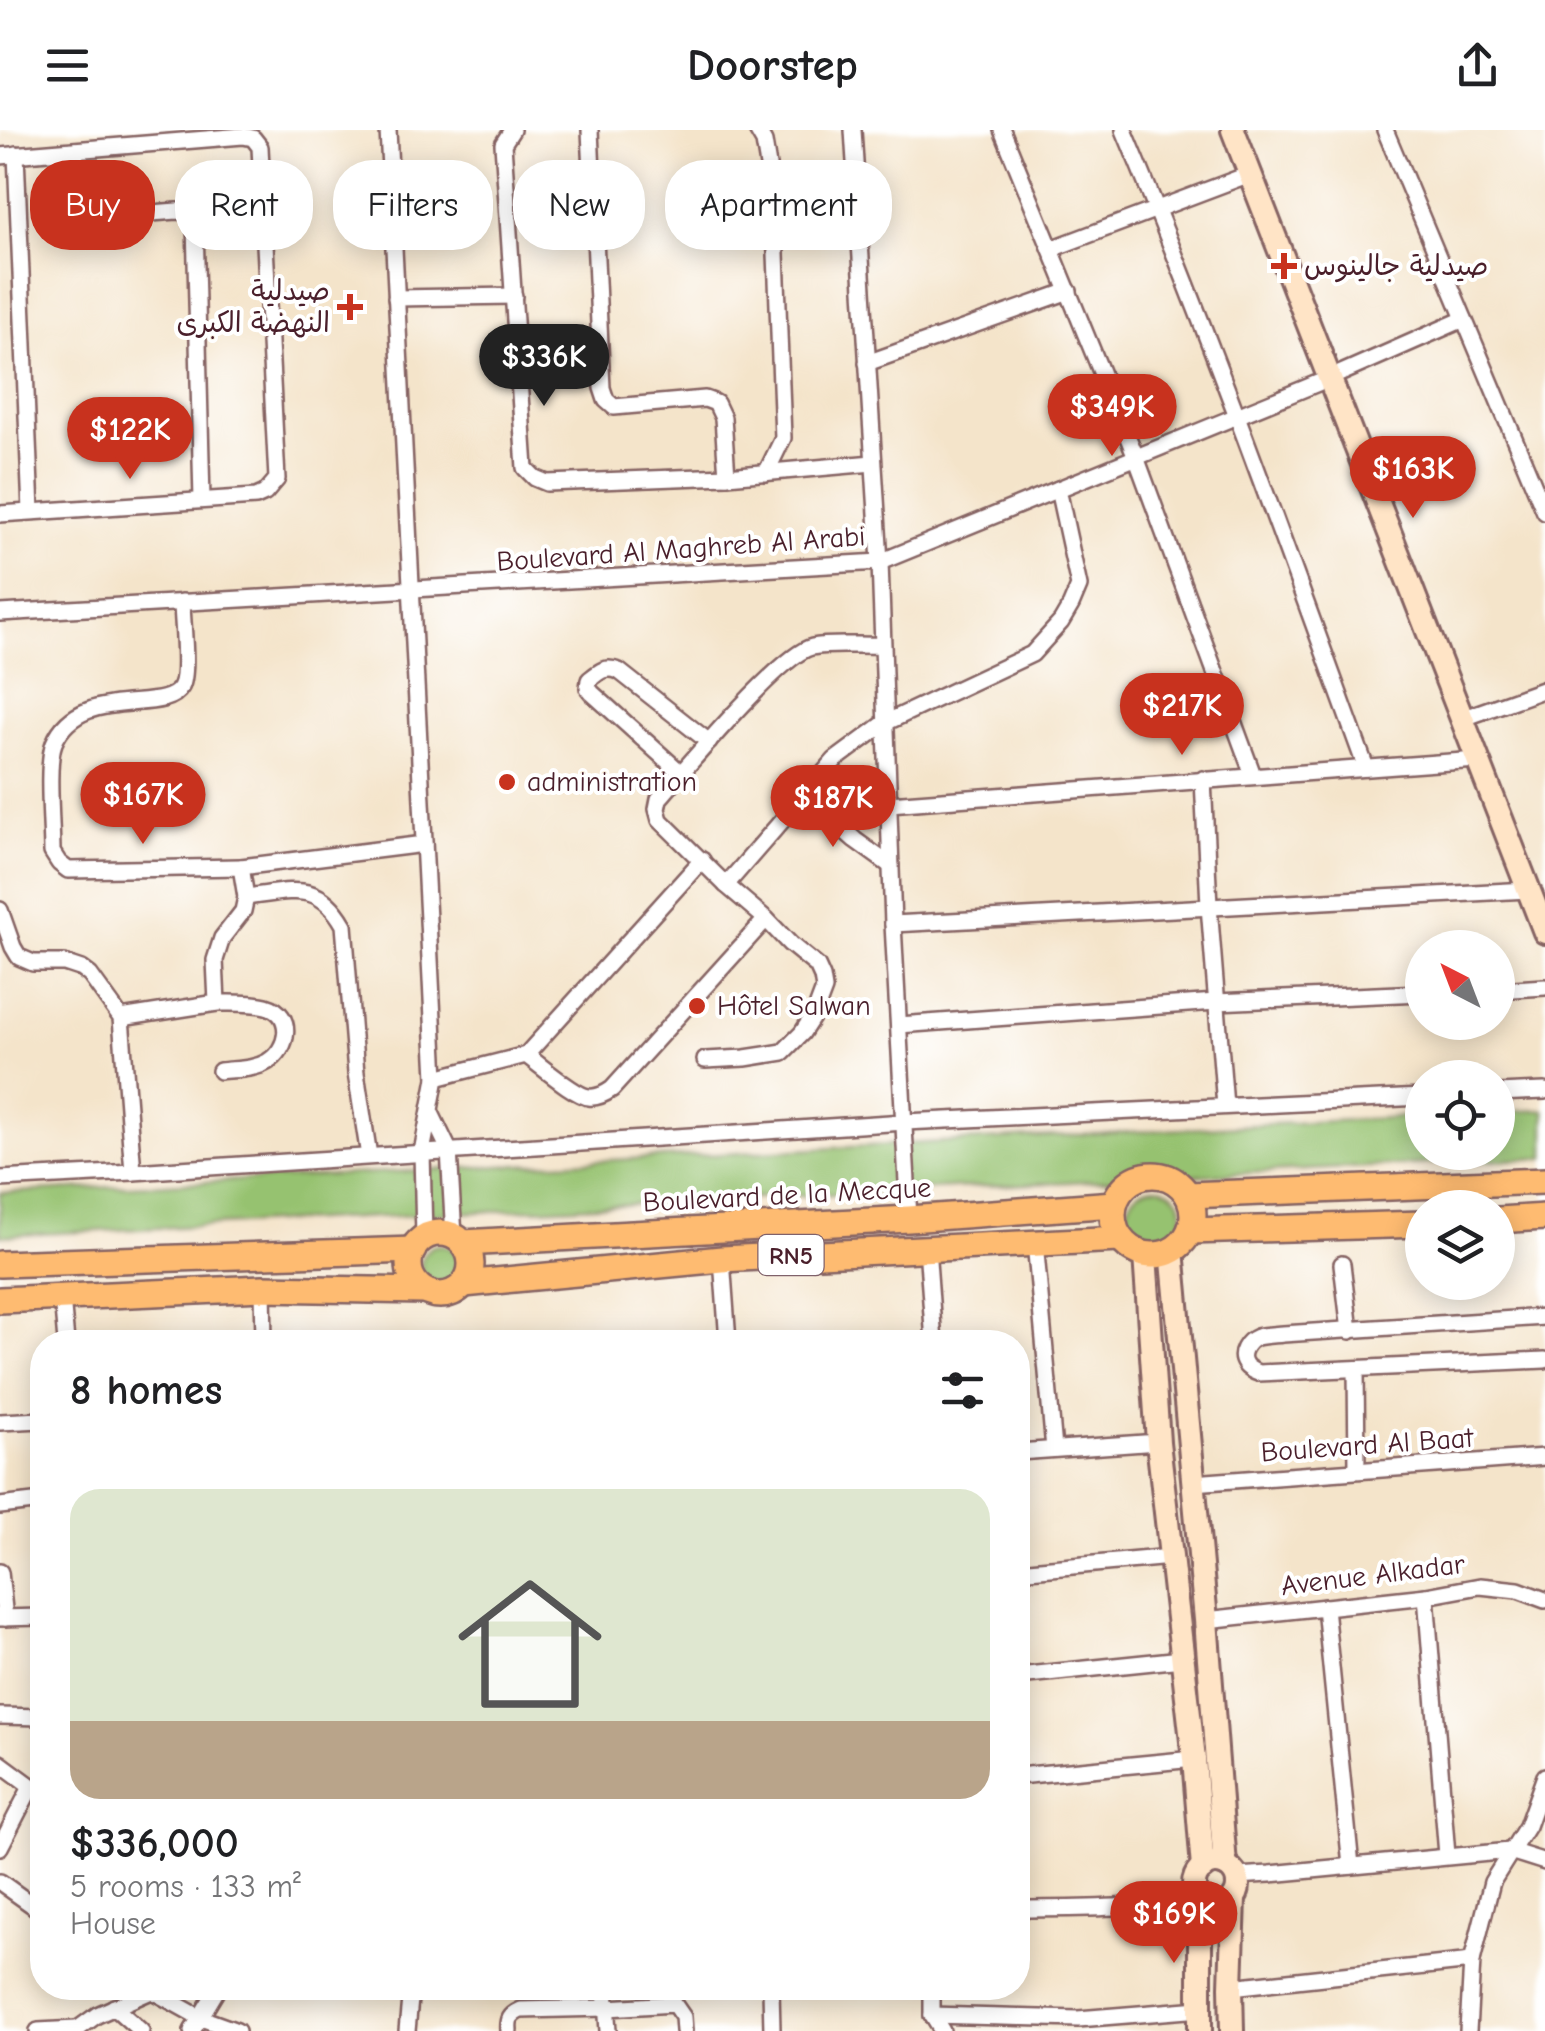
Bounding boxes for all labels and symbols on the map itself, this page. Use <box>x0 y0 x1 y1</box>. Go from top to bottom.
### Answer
place label: صيدلية جالينوس <box>1304 250 1488 283</box>
marker: صيدلية جالينوس <box>1273 255 1295 277</box>
place label: صيدلية النهضة الكبرى <box>176 275 330 340</box>
marker: صيدلية النهضة الكبرى <box>339 296 361 318</box>
pin: $336K <box>474 324 614 409</box>
pin: $349K <box>1042 374 1182 459</box>
pin: $122K <box>60 397 200 482</box>
pin: $163K <box>1343 436 1483 521</box>
street label: Boulevard Al Maghreb Al Arabi <box>496 520 866 578</box>
pin: $217K <box>1112 673 1252 758</box>
pin: $167K <box>73 762 213 847</box>
pin: $187K <box>763 765 903 850</box>
place label: administration <box>527 766 697 798</box>
marker: administration <box>496 771 518 793</box>
north arrow <box>1405 930 1515 1040</box>
place label: Hôtel Salwan <box>717 990 871 1022</box>
marker: Hôtel Salwan <box>686 995 708 1017</box>
street label: Boulevard de la Mecque <box>642 1171 932 1219</box>
road number: RN5 <box>758 1235 824 1275</box>
street label: Boulevard Al Baat <box>1260 1422 1475 1468</box>
street label: Avenue Alkadar <box>1279 1548 1467 1602</box>
pin: $169K <box>1104 1881 1244 1966</box>

